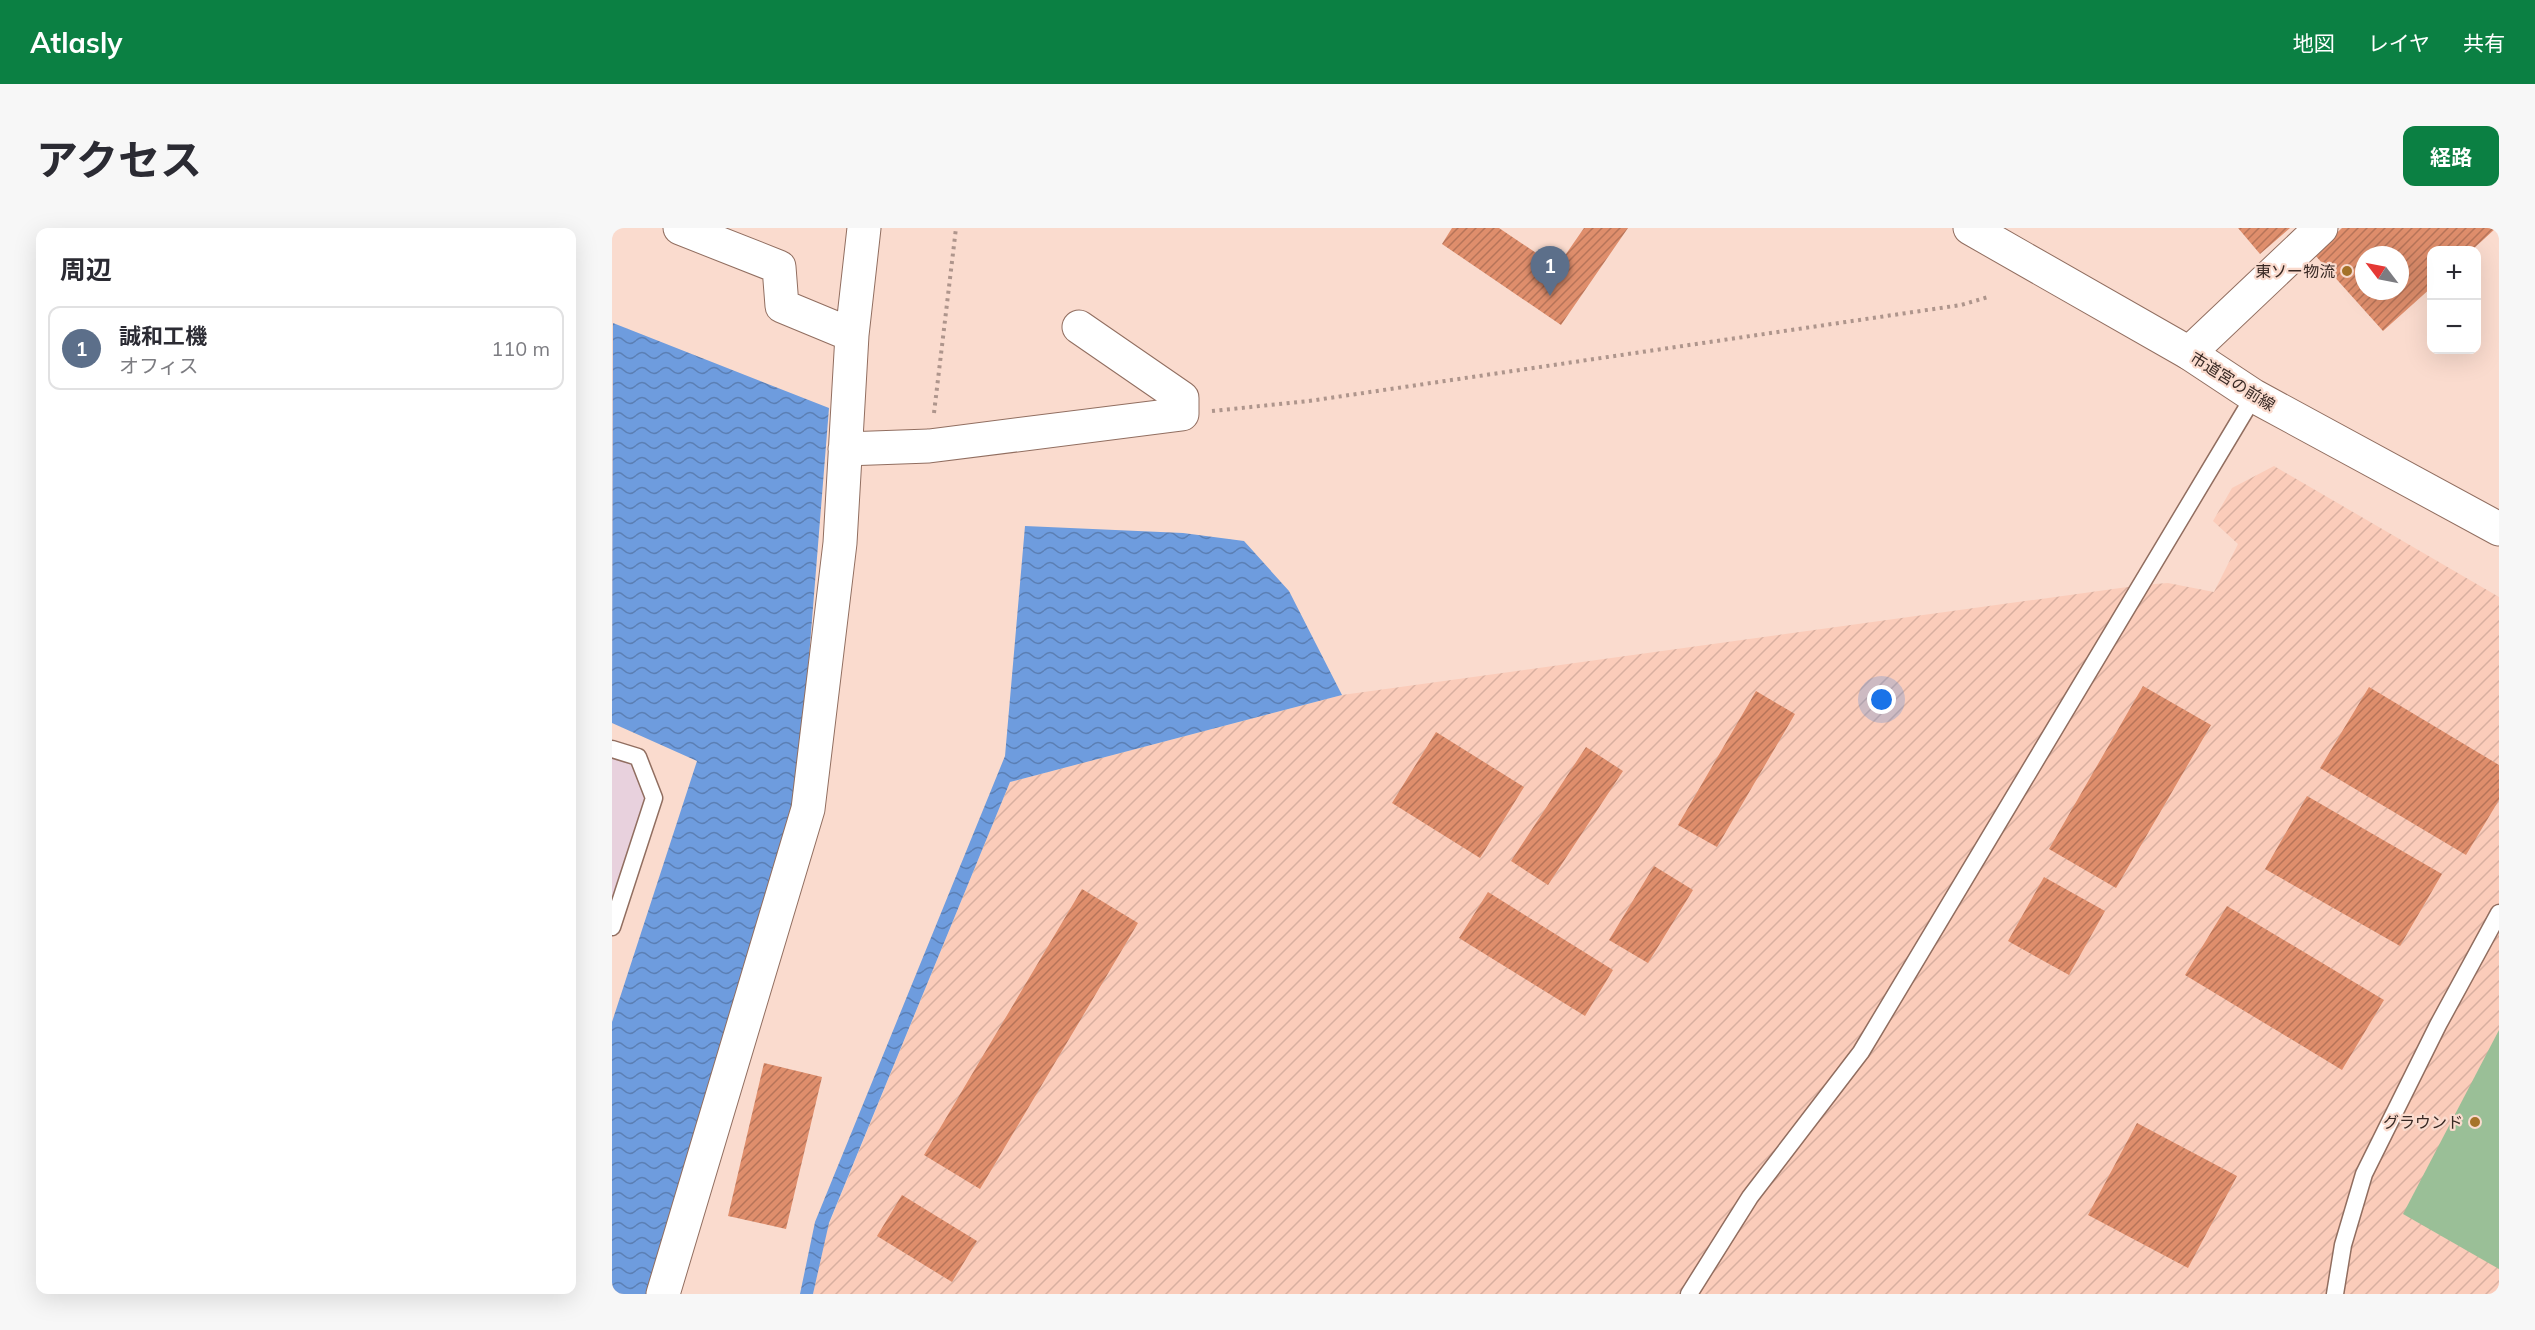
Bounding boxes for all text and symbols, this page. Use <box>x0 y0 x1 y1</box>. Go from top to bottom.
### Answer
text: Atlasly <box>30 25 122 60</box>
text: 地図 <box>2293 30 2335 56</box>
text: レイヤ <box>2368 30 2430 56</box>
text: 共有 <box>2463 30 2505 56</box>
button: 経路 <box>2403 126 2499 186</box>
text: アクセス <box>36 133 202 186</box>
north arrow <box>2355 246 2409 300</box>
map controls <box>2427 246 2481 354</box>
button: + <box>2427 246 2481 300</box>
pin: 1 <box>1530 247 1570 296</box>
text: 周辺 <box>60 253 112 286</box>
place label: 東ソー物流 <box>2255 261 2335 281</box>
marker: 東ソー物流 <box>2340 264 2354 278</box>
button: − <box>2427 300 2481 354</box>
text: 誠和工機 <box>119 322 207 350</box>
text: 1 <box>76 336 88 361</box>
text: 110 m <box>491 336 550 361</box>
street label: 市道宮の前線 <box>2187 347 2279 415</box>
text: オフィス <box>119 353 199 378</box>
your location <box>1867 685 1896 714</box>
place label: グラウンド <box>2383 1112 2463 1132</box>
marker: グラウンド <box>2468 1115 2482 1129</box>

